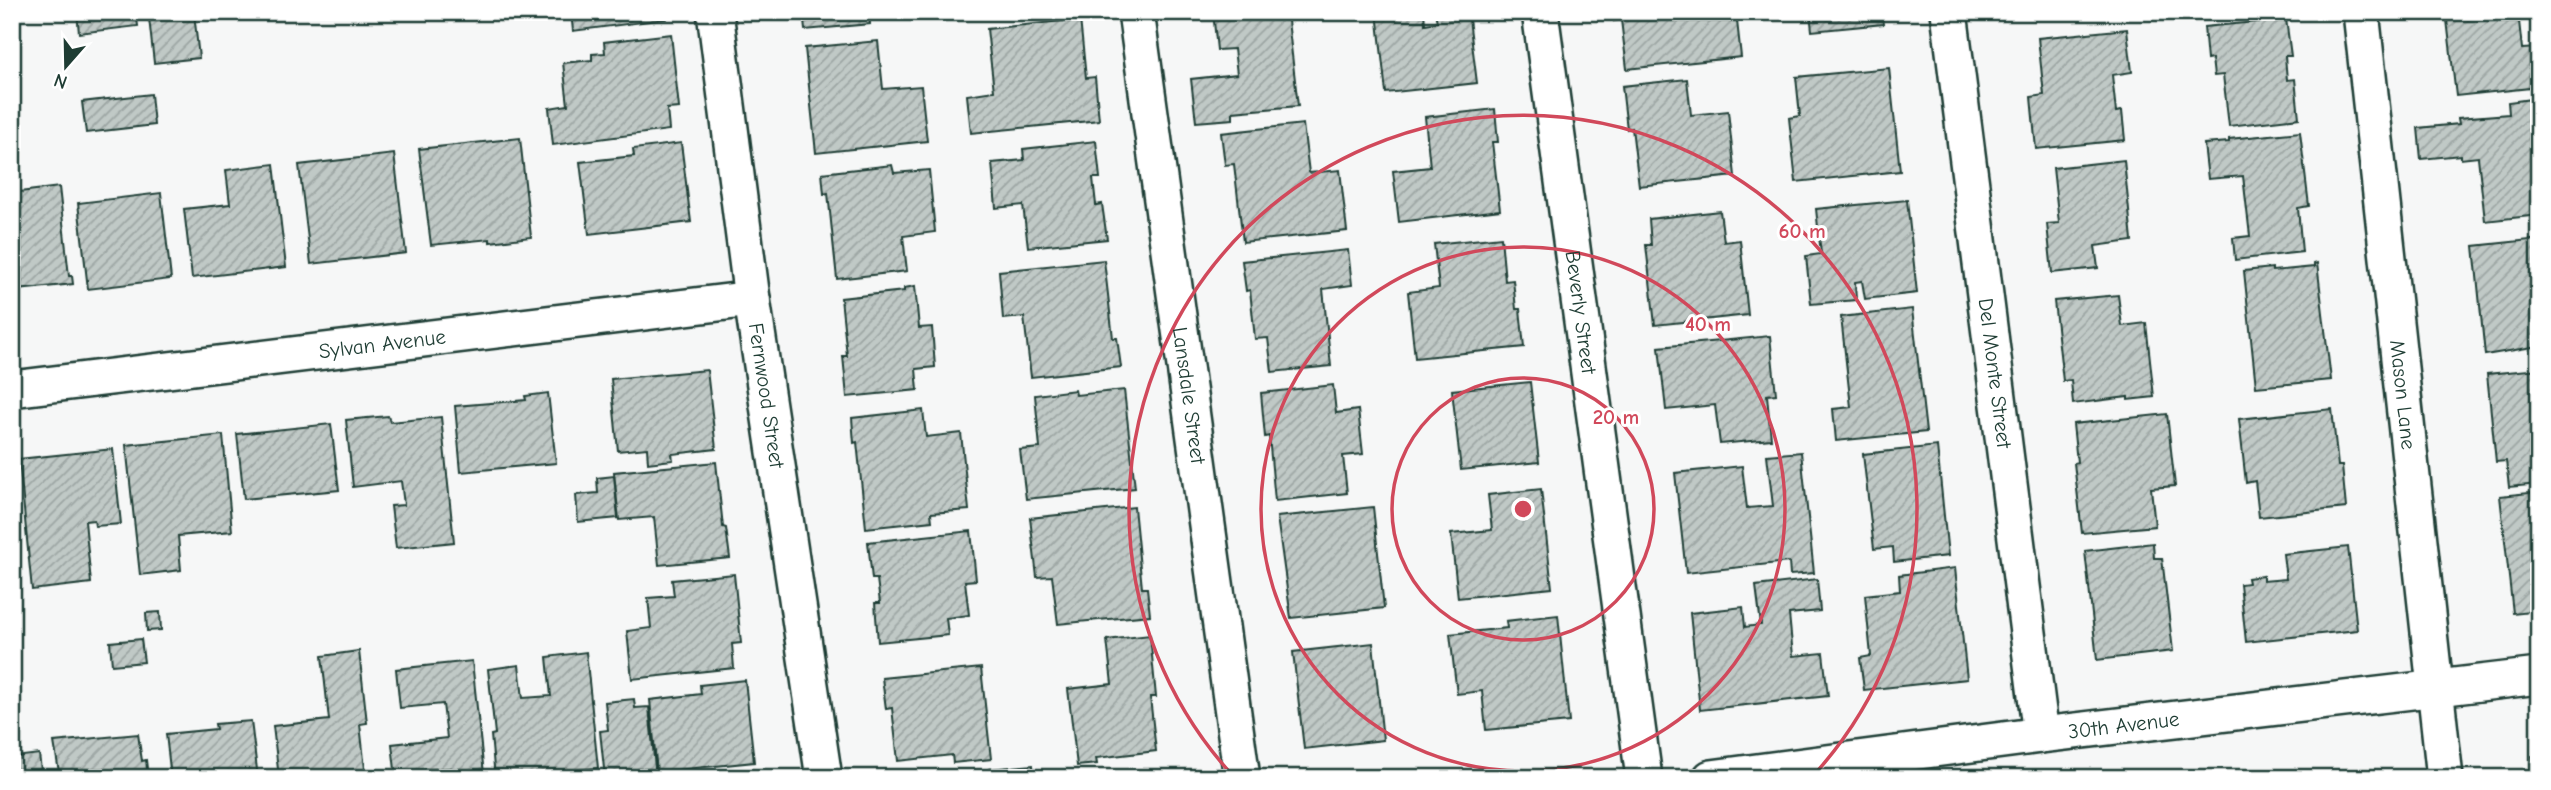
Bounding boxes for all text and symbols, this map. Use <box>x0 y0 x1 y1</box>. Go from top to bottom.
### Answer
north arrow <box>32 32 102 102</box>
text: N <box>51 69 70 93</box>
text: 60 m <box>1778 219 1826 243</box>
street label: Beverly Street <box>1561 249 1601 376</box>
street label: Del Monte Street <box>1973 297 2017 451</box>
text: 40 m <box>1685 312 1731 336</box>
street label: Fernwood Street <box>744 321 789 471</box>
street label: Sylvan Avenue <box>318 324 447 364</box>
street label: Lansdale Street <box>1168 325 1211 466</box>
street label: Mason Lane <box>2385 339 2421 451</box>
text: 20 m <box>1593 405 1639 429</box>
centre of rings <box>1511 497 1535 521</box>
street label: 30th Avenue <box>2067 707 2181 744</box>

